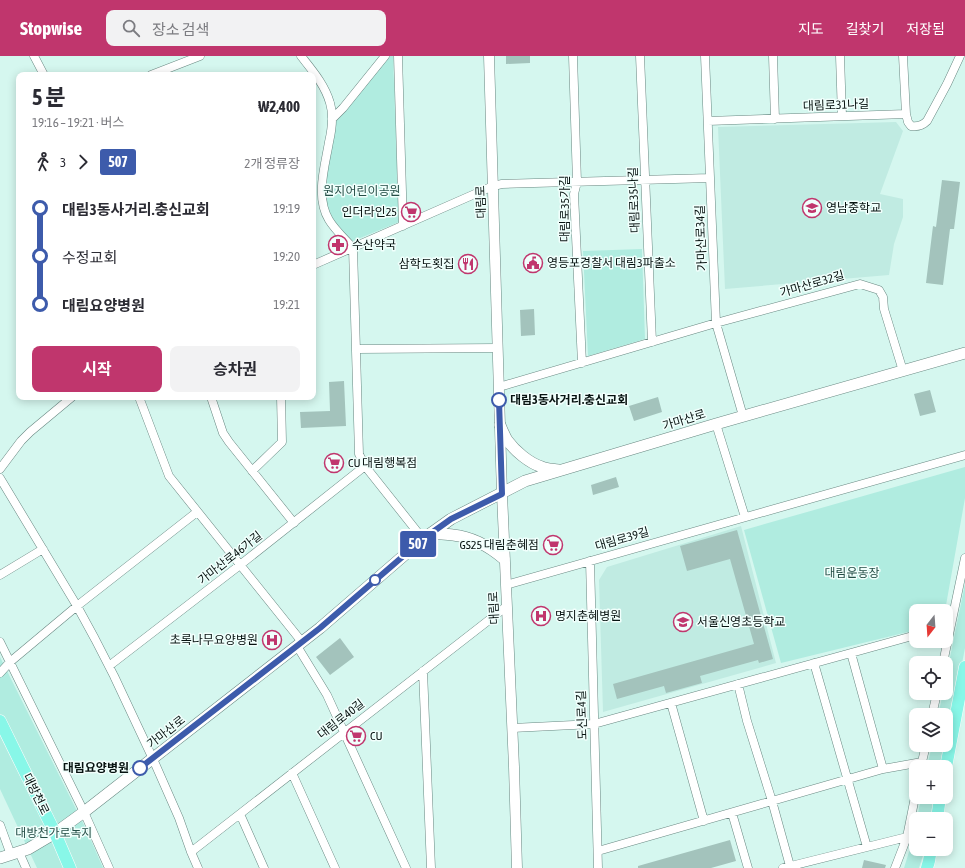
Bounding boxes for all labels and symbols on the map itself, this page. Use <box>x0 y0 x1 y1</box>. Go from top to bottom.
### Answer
street label: 대림로31나길 <box>803 97 869 113</box>
street label: 대림로35나길 <box>626 167 642 233</box>
street label: 대림로35가길 <box>558 176 572 242</box>
park label: 원지어린이공원 <box>323 184 401 198</box>
street label: 대림로 <box>473 185 489 219</box>
school or university icon: 영남중학교 <box>801 197 823 219</box>
supermarket icon: 인더라인25 <box>400 201 422 223</box>
place label: 영남중학교 <box>826 201 881 215</box>
place label: 인더라인25 <box>342 205 397 219</box>
street label: 가마산로34길 <box>693 205 709 271</box>
pharmacy icon: 수산약국 <box>327 234 349 256</box>
place label: 수산약국 <box>352 238 396 252</box>
public building icon: 영등포경찰서 대림3파출소 <box>522 252 544 274</box>
restaurant icon: 삼학도횟집 <box>457 253 479 275</box>
place label: 영등포경찰서 대림3파출소 <box>547 256 676 270</box>
place label: 삼학도횟집 <box>399 257 454 271</box>
street label: 가마산로32길 <box>778 268 846 300</box>
marker: 대림3동사거리.충신교회 <box>491 392 507 408</box>
place label: 대림3동사거리.충신교회 <box>510 393 628 407</box>
street label: 가마산로 <box>661 407 707 433</box>
supermarket icon: CU 대림행복점 <box>323 452 345 474</box>
place label: CU 대림행복점 <box>348 456 417 470</box>
street label: 대림로39길 <box>593 525 651 553</box>
street label: 가마산로46가길 <box>195 529 265 587</box>
line badge: 507 <box>395 531 441 557</box>
supermarket icon: GS25 대림춘혜점 <box>542 534 564 556</box>
place label: GS25 대림춘혜점 <box>459 538 539 552</box>
park label: 대림운동장 <box>824 566 880 580</box>
unlabelled marker <box>369 574 381 586</box>
street label: 대림로 <box>486 591 502 625</box>
north arrow <box>909 604 953 648</box>
hospital icon: 명지춘혜병원 <box>530 605 552 627</box>
place label: 명지춘혜병원 <box>555 609 621 623</box>
school or university icon: 서울신영초등학교 <box>672 611 694 633</box>
place label: 서울신영초등학교 <box>697 615 785 629</box>
hospital icon: 초록나무요양병원 <box>261 629 283 651</box>
place label: 초록나무요양병원 <box>170 633 258 647</box>
street label: 도신로4길 <box>574 690 590 740</box>
street label: 대림로40길 <box>315 696 367 742</box>
street label: 가마산로 <box>144 713 188 751</box>
supermarket icon: CU <box>345 725 367 747</box>
place label: CU <box>370 729 382 743</box>
marker: 대림요양병원 <box>132 760 148 776</box>
place label: 대림요양병원 <box>63 761 129 775</box>
street label: 대방천로 <box>20 771 52 817</box>
park label: 대방천가로녹지 <box>15 826 93 840</box>

